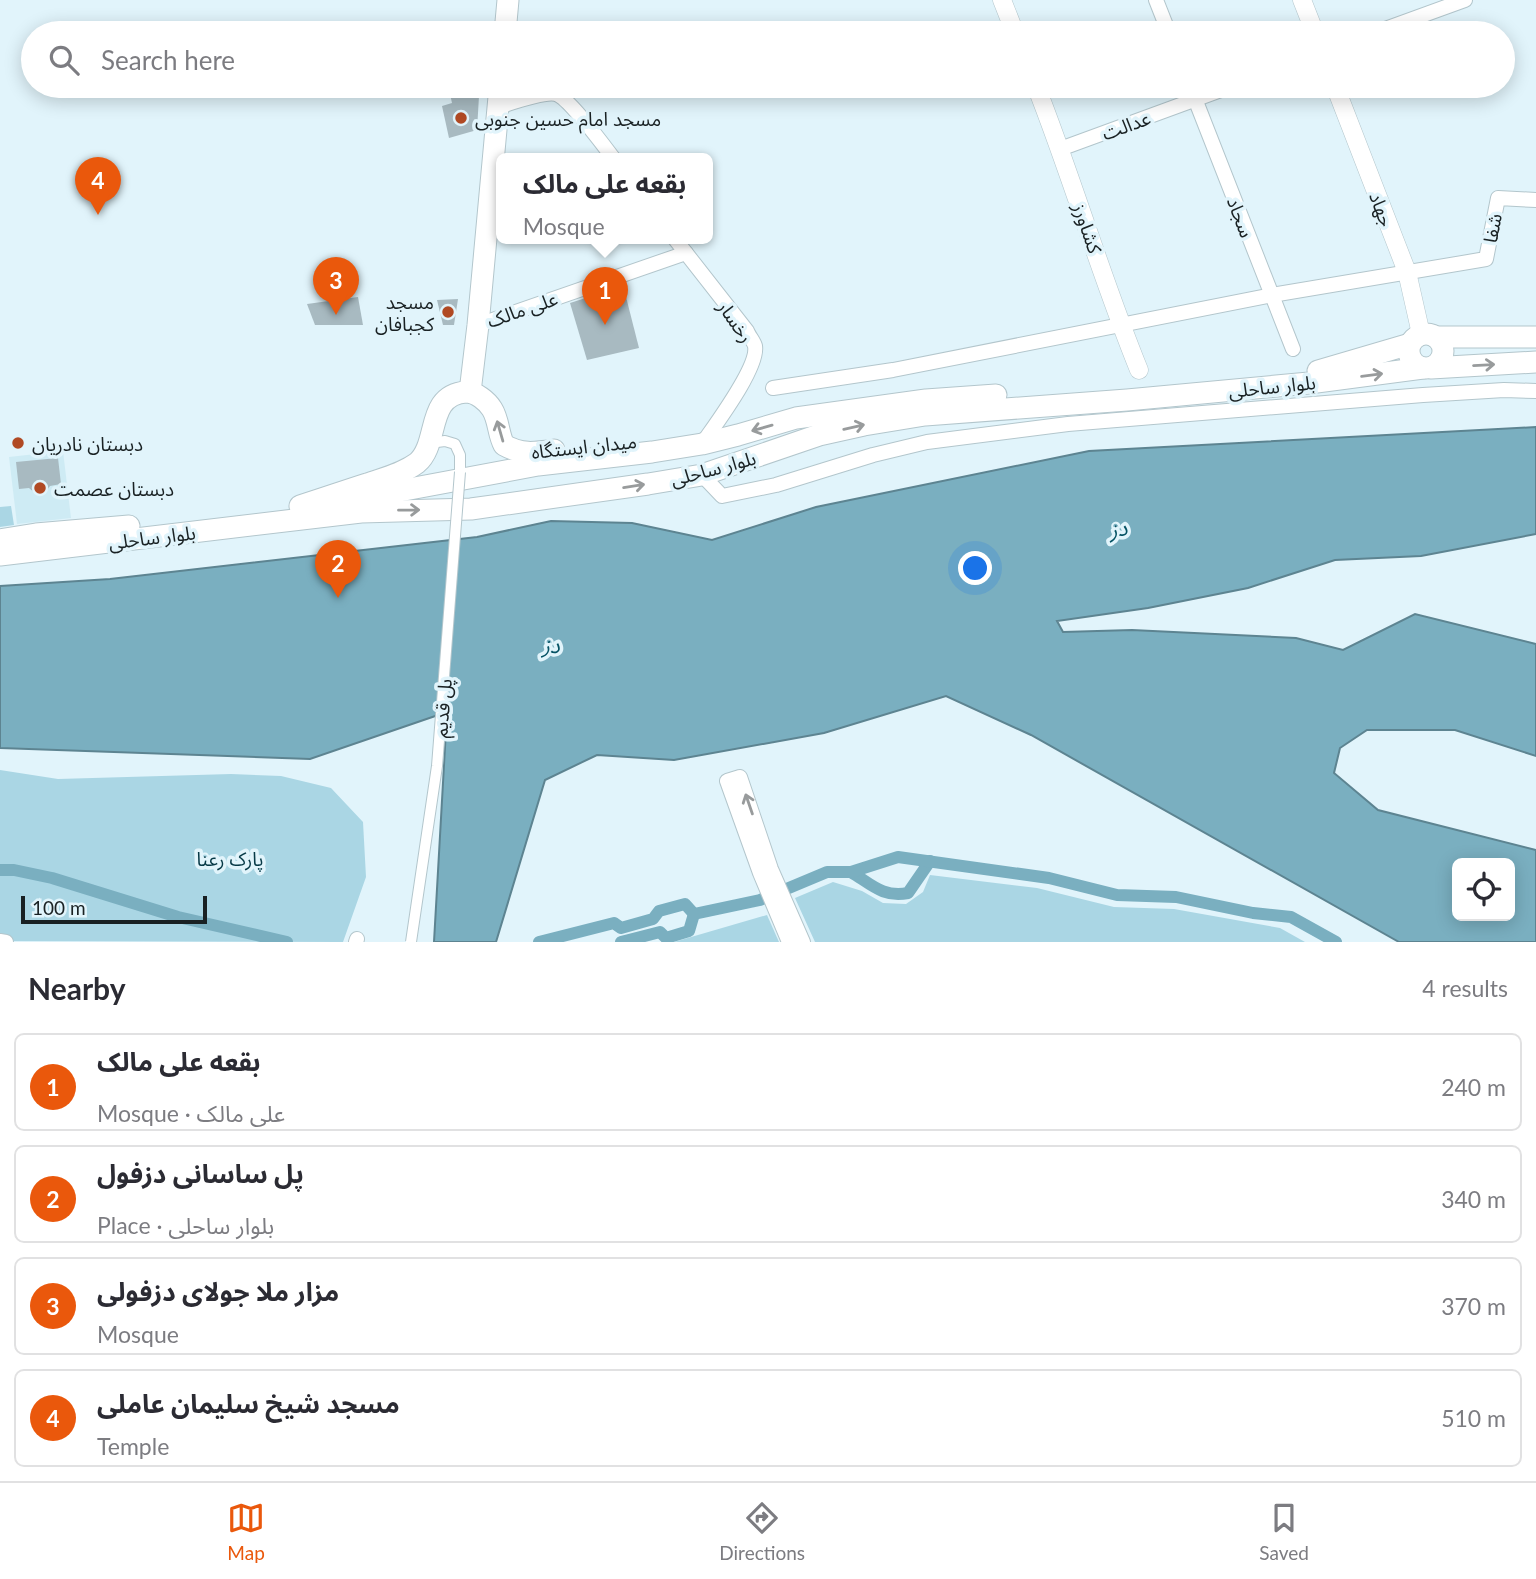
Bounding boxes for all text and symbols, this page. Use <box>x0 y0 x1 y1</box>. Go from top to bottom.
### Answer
search box <box>21 21 1515 98</box>
icon: search <box>45 41 83 79</box>
text: Search here <box>101 44 235 76</box>
street label: عدالت <box>1099 106 1153 144</box>
place label: مسجد امام حسین جنوبی <box>475 107 661 134</box>
marker: مسجد امام حسین جنوبی <box>453 110 469 126</box>
popup <box>496 153 713 244</box>
pin: 4 <box>75 157 121 215</box>
text: بقعه علی مالک <box>523 167 686 199</box>
street label: جهاد <box>1365 188 1399 230</box>
street label: سجاد <box>1223 193 1259 241</box>
street label: کشاورز <box>1067 199 1108 258</box>
street label: شفا <box>1478 211 1506 245</box>
text: Mosque <box>523 212 605 240</box>
pin: 3 <box>313 257 359 315</box>
pin: 1 <box>582 267 628 325</box>
street label: علی مالک <box>484 286 561 333</box>
place label: مسجد کجبافان <box>375 290 435 335</box>
street label: رخسار <box>712 295 759 347</box>
marker: مسجد کجبافان <box>440 304 456 320</box>
one-way arrow <box>1472 358 1495 371</box>
one-way arrow <box>1360 368 1383 381</box>
street label: بلوار ساحلی <box>1227 370 1317 403</box>
one-way arrow <box>492 420 505 442</box>
one-way arrow <box>842 420 865 434</box>
one-way arrow <box>751 423 773 436</box>
street label: میدان ایستگاه <box>530 429 638 463</box>
place label: دبستان نادریان <box>32 432 143 456</box>
marker: دبستان نادریان <box>10 435 26 451</box>
street label: بلوار ساحلی <box>668 446 758 491</box>
place label: دبستان عصمت <box>54 477 174 500</box>
one-way arrow <box>623 479 645 492</box>
marker: دبستان عصمت <box>32 480 48 496</box>
one-way arrow <box>397 503 420 517</box>
water label: دز <box>1105 514 1130 543</box>
street label: بلوار ساحلی <box>107 520 197 555</box>
pin: 2 <box>315 540 361 598</box>
your location <box>958 551 992 585</box>
water label: دز <box>540 632 561 658</box>
street label: پل قدیم <box>428 677 460 739</box>
one-way arrow <box>742 794 754 816</box>
park label: پارک رعنا <box>196 847 264 872</box>
map controls <box>1452 858 1515 921</box>
button: locate <box>1452 858 1515 921</box>
scale bar <box>21 893 206 925</box>
text: 100 m <box>32 896 86 919</box>
text: Nearby <box>28 970 126 1006</box>
text: 4 results <box>1422 974 1508 1002</box>
text: بقعه علی مالک <box>97 1045 261 1077</box>
text: 1 <box>46 1073 60 1101</box>
text: 240 m <box>1441 1073 1506 1101</box>
text: Mosque · علی مالک <box>97 1099 285 1127</box>
text: پل ساسانی دزفول <box>97 1157 304 1189</box>
text: 2 <box>46 1185 60 1213</box>
text: 340 m <box>1441 1185 1506 1213</box>
text: Place · بلوار ساحلی <box>97 1211 274 1239</box>
text: مزار ملا جولای دزفولی <box>97 1275 339 1307</box>
text: 3 <box>46 1292 60 1320</box>
text: 370 m <box>1441 1292 1506 1320</box>
text: Mosque <box>97 1320 179 1348</box>
text: مسجد شیخ سلیمان عاملی <box>97 1387 400 1419</box>
text: 4 <box>46 1404 60 1432</box>
text: 510 m <box>1441 1404 1506 1432</box>
text: Temple <box>97 1432 169 1460</box>
tab: Map <box>227 1499 265 1564</box>
tab: Directions <box>719 1499 805 1564</box>
tab: Saved <box>1259 1499 1309 1564</box>

